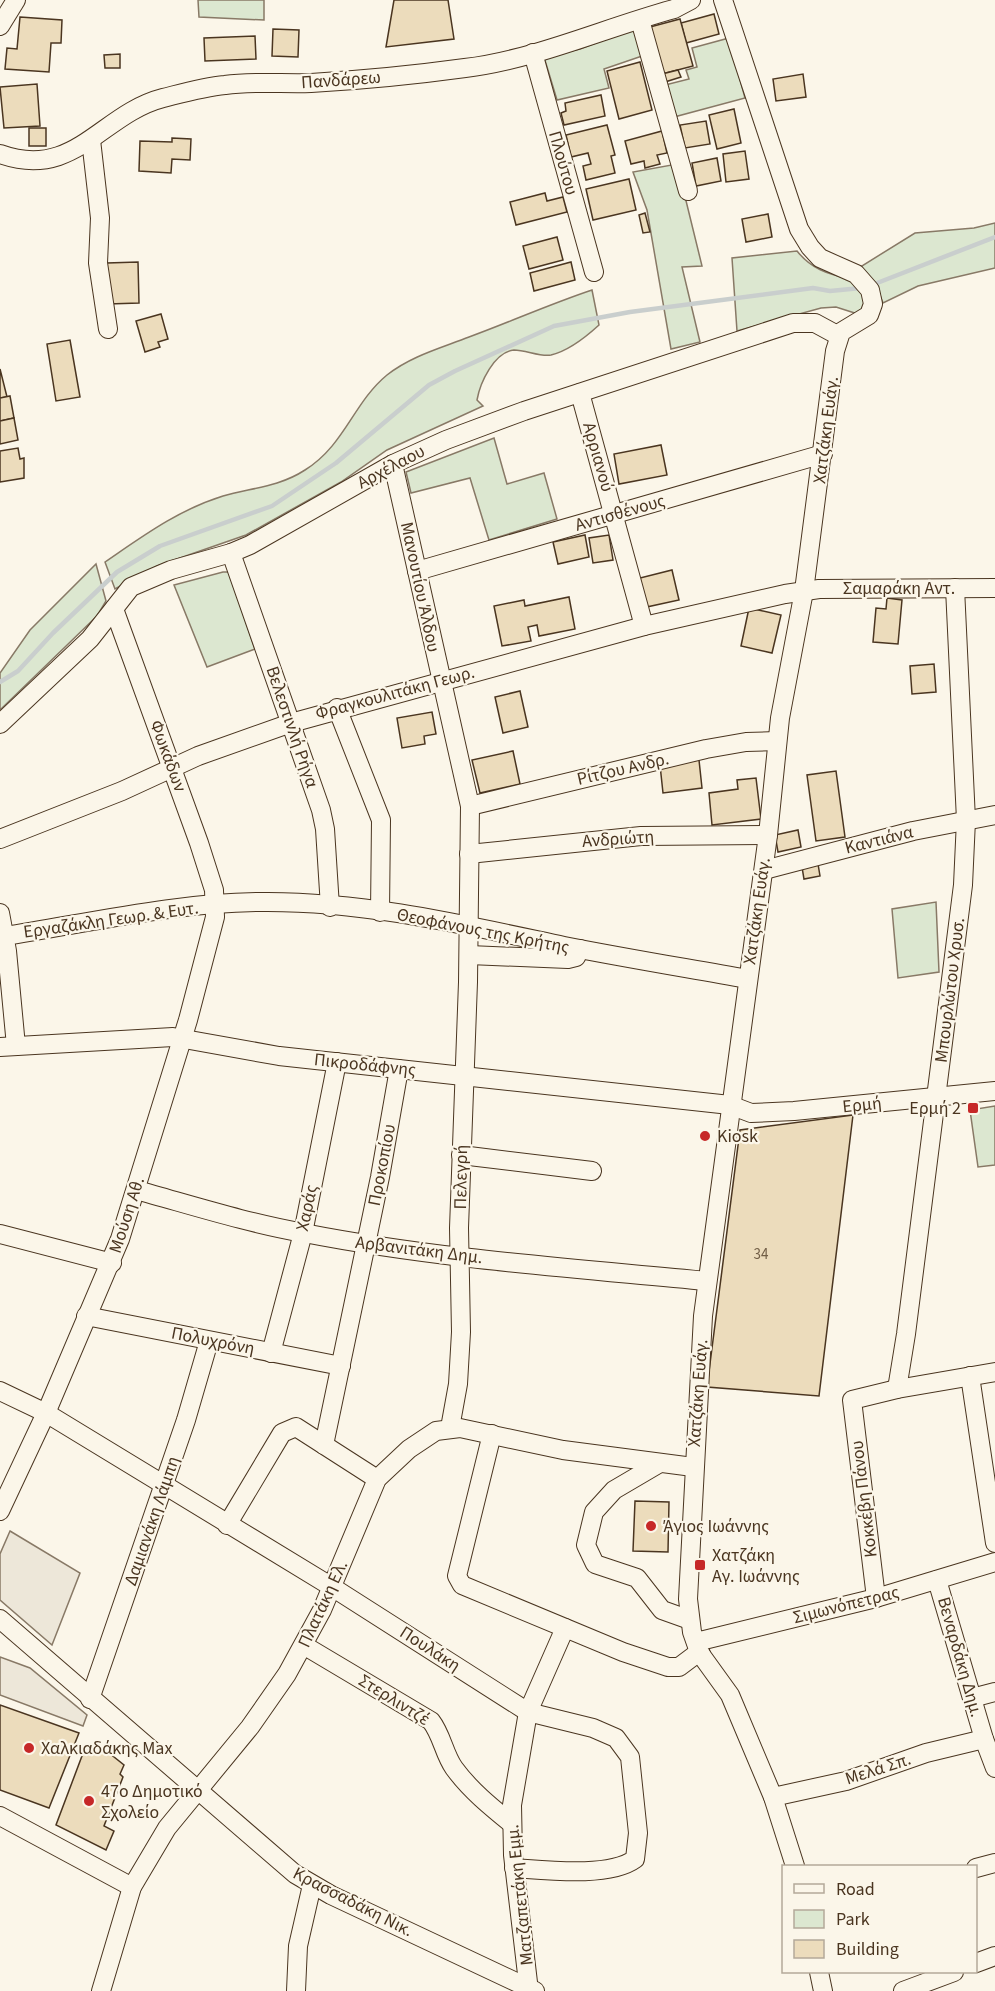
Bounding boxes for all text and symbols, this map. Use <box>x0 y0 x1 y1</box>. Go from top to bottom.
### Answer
street label: Πανδάρεω <box>300 65 382 95</box>
street label: Πλούτου <box>542 128 584 198</box>
street label: Χατζάκη Ευάγ. <box>807 375 845 485</box>
street label: Αρριανού <box>576 419 620 495</box>
street label: Αρχέλαου <box>353 439 429 495</box>
street label: Αντισθένους <box>572 488 668 538</box>
street label: Μανουτίου Άλδου <box>394 520 446 654</box>
street label: Σαμαράκη Αντ. <box>843 576 955 601</box>
street label: Φραγκουλιτάκη Γεωρ. <box>313 660 477 726</box>
street label: Βελεστινλή Ρήγα <box>260 663 324 791</box>
street label: Φωκάδων <box>143 717 193 796</box>
street label: Ρίτζου Ανδρ. <box>574 746 672 792</box>
street label: Καντιάνα <box>842 819 916 861</box>
street label: Ανδριώτη <box>581 824 655 854</box>
street label: Χατζάκη Ευάγ. <box>737 856 777 966</box>
street label: Εργαζάκλη Γεωρ. & Ευτ. <box>22 895 200 945</box>
street label: Θεοφάνους της Κρήτης <box>395 902 572 960</box>
street label: Μπουρλώτου Χρυσ. <box>929 916 971 1064</box>
street label: Πικροδάφνης <box>313 1047 417 1083</box>
street label: Ερμή <box>841 1091 883 1119</box>
place label: Ερμή 2 <box>909 1096 961 1121</box>
marker: Ερμή 2 <box>966 1101 980 1115</box>
street label: Προκοπίου <box>362 1122 402 1208</box>
place label: Kiosk <box>717 1124 758 1149</box>
marker: Kiosk <box>698 1129 712 1143</box>
street label: Πελεγρή <box>448 1144 474 1210</box>
street label: Μούση Αθ. <box>103 1174 151 1256</box>
street label: Χαράς <box>290 1182 324 1234</box>
street label: Αρβανιτάκη Δημ. <box>354 1230 484 1270</box>
house number: 34 <box>754 1244 769 1265</box>
street label: Πολυχρόνη <box>169 1321 257 1361</box>
street label: Χατζάκη Ευάγ. <box>682 1338 714 1448</box>
street label: Κοκκέβη Πάνου <box>844 1439 884 1559</box>
street label: Δαμιανάκη Λάμπη <box>118 1453 186 1589</box>
place label: Άγιος Ιωάννης <box>663 1514 769 1539</box>
marker: Άγιος Ιωάννης <box>644 1519 658 1533</box>
place label: Χατζάκη Αγ. Ιωάννης <box>712 1543 800 1589</box>
street label: Πλατάκη Ελ. <box>292 1556 354 1652</box>
marker: Χατζάκη Αγ. Ιωάννης <box>693 1558 707 1572</box>
street label: Σιμωνόπετρας <box>790 1580 902 1630</box>
street label: Βεναρδάκη Δημ. <box>931 1594 989 1720</box>
street label: Πουλάκη <box>395 1620 465 1678</box>
street label: Στερλιντζέ <box>353 1668 435 1732</box>
place label: Χαλκιαδάκης Max <box>41 1736 172 1761</box>
marker: Χαλκιαδάκης Max <box>22 1741 36 1755</box>
street label: Μελά Σπ. <box>842 1747 914 1791</box>
place label: 47ο Δημοτικό Σχολείο <box>101 1779 203 1825</box>
marker: 47ο Δημοτικό Σχολείο <box>82 1794 96 1808</box>
street label: Ματζαπετάκη Εμμ. <box>500 1823 540 1967</box>
street label: Κρασσαδάκη Νικ. <box>289 1861 417 1943</box>
legend <box>782 1865 977 1973</box>
text: Road <box>836 1877 875 1902</box>
text: Park <box>836 1907 870 1932</box>
text: Building <box>836 1937 899 1962</box>

